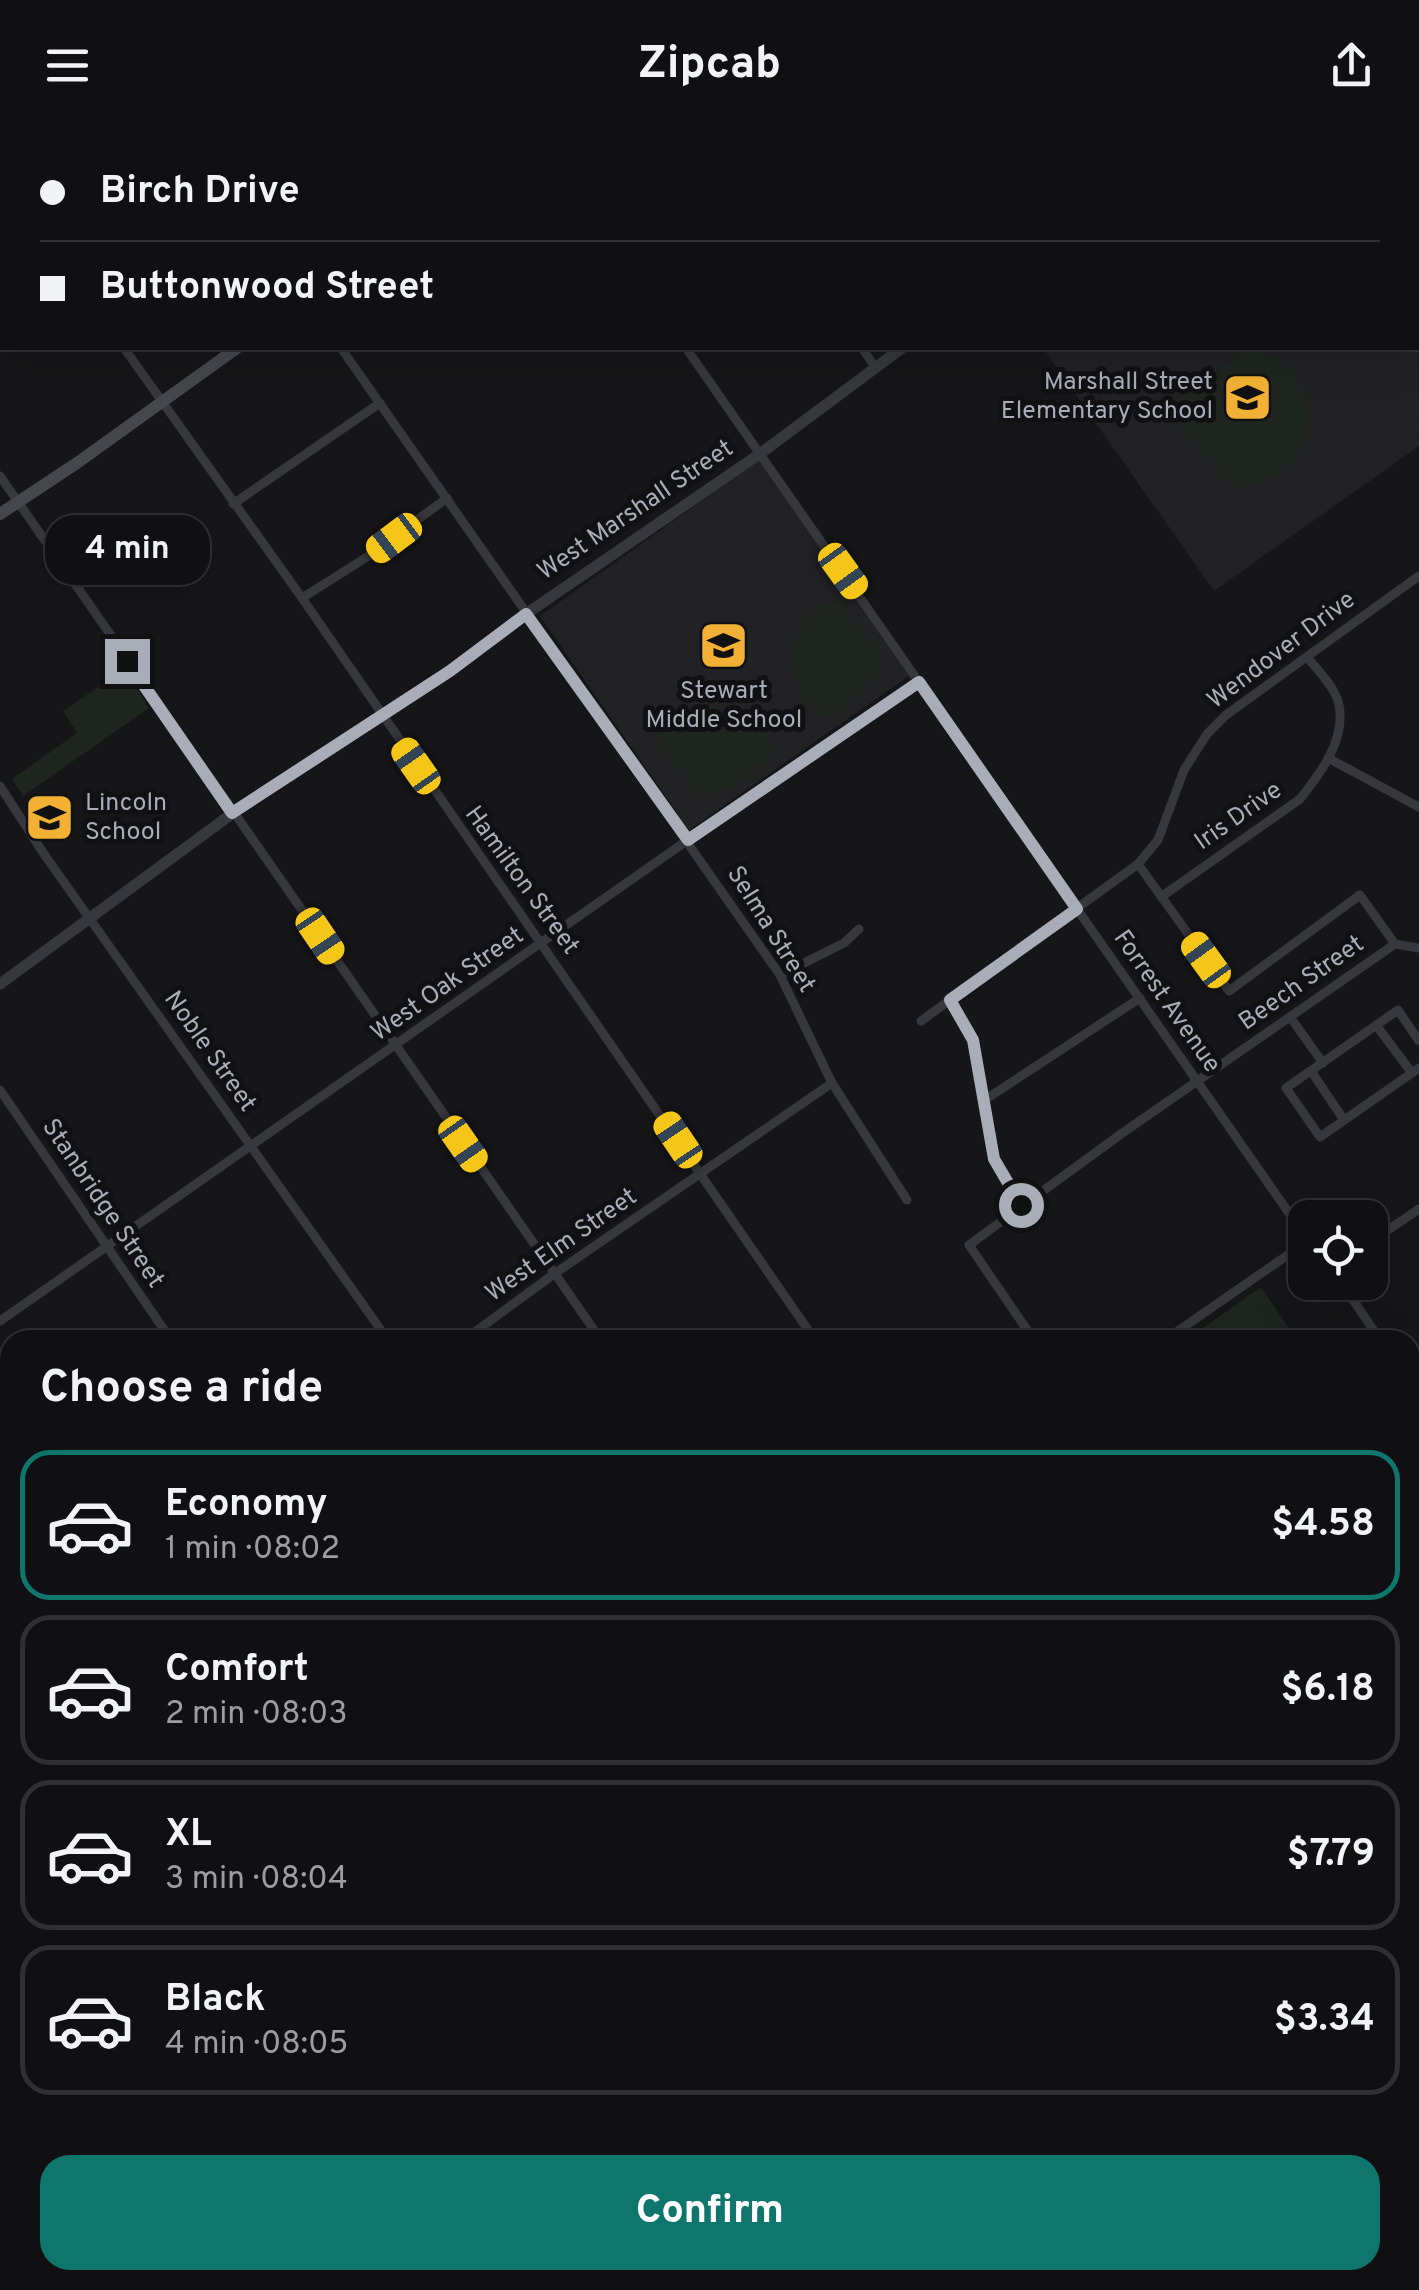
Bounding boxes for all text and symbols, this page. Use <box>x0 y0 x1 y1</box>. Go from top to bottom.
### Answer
text: Zipcab <box>638 37 781 94</box>
icon: menu <box>40 38 95 93</box>
icon: share <box>1324 38 1379 93</box>
text: Birch Drive <box>100 168 300 217</box>
text: Buttonwood Street <box>100 264 434 313</box>
place label: Marshall Street Elementary School <box>1001 367 1213 428</box>
school or university icon: Marshall Street Elementary School <box>1222 371 1274 423</box>
street label: West Marshall Street <box>532 434 740 588</box>
car <box>361 508 427 568</box>
callout: 4 min <box>44 516 210 586</box>
text: 4 min <box>85 530 170 570</box>
car <box>813 538 873 604</box>
street label: Wendover Drive <box>1201 585 1363 717</box>
school or university icon: Stewart Middle School <box>698 620 750 672</box>
route end <box>105 639 150 684</box>
place label: Stewart Middle School <box>646 676 802 737</box>
car <box>387 733 445 799</box>
street label: Iris Drive <box>1189 775 1289 859</box>
place label: Lincoln School <box>85 788 167 849</box>
school or university icon: Lincoln School <box>24 792 76 844</box>
street label: Hamilton Street <box>456 800 586 962</box>
street label: Selma Street <box>718 861 822 999</box>
car <box>291 903 349 969</box>
street label: West Oak Street <box>365 920 531 1050</box>
street label: Forrest Avenue <box>1105 924 1227 1080</box>
car <box>1176 927 1236 993</box>
street label: Beech Street <box>1233 929 1371 1039</box>
street label: Noble Street <box>156 985 262 1119</box>
car <box>649 1107 707 1173</box>
car <box>434 1111 492 1177</box>
street label: Stanbridge Street <box>34 1113 170 1295</box>
street label: West Elm Street <box>480 1182 644 1310</box>
route start <box>999 1183 1044 1228</box>
map controls <box>1288 1200 1388 1300</box>
button: locate <box>1288 1200 1388 1300</box>
text: Choose a ride <box>40 1361 323 1418</box>
icon: car <box>45 1480 135 1570</box>
text: Economy <box>165 1481 327 1530</box>
text: $4.58 <box>1271 1501 1375 1550</box>
text: 1 min · 08:02 <box>165 1530 340 1570</box>
icon: car <box>45 1645 135 1735</box>
text: Comfort <box>165 1646 309 1695</box>
text: $6.18 <box>1280 1666 1375 1715</box>
text: 2 min · 08:03 <box>165 1695 348 1735</box>
icon: car <box>45 1810 135 1900</box>
text: XL <box>165 1811 212 1860</box>
text: $7.79 <box>1287 1831 1375 1880</box>
text: 3 min · 08:04 <box>165 1860 348 1900</box>
icon: car <box>45 1975 135 2065</box>
text: Black <box>165 1976 265 2025</box>
text: $3.34 <box>1274 1996 1375 2045</box>
text: 4 min · 08:05 <box>165 2025 348 2065</box>
button: Confirm <box>40 2155 1380 2270</box>

